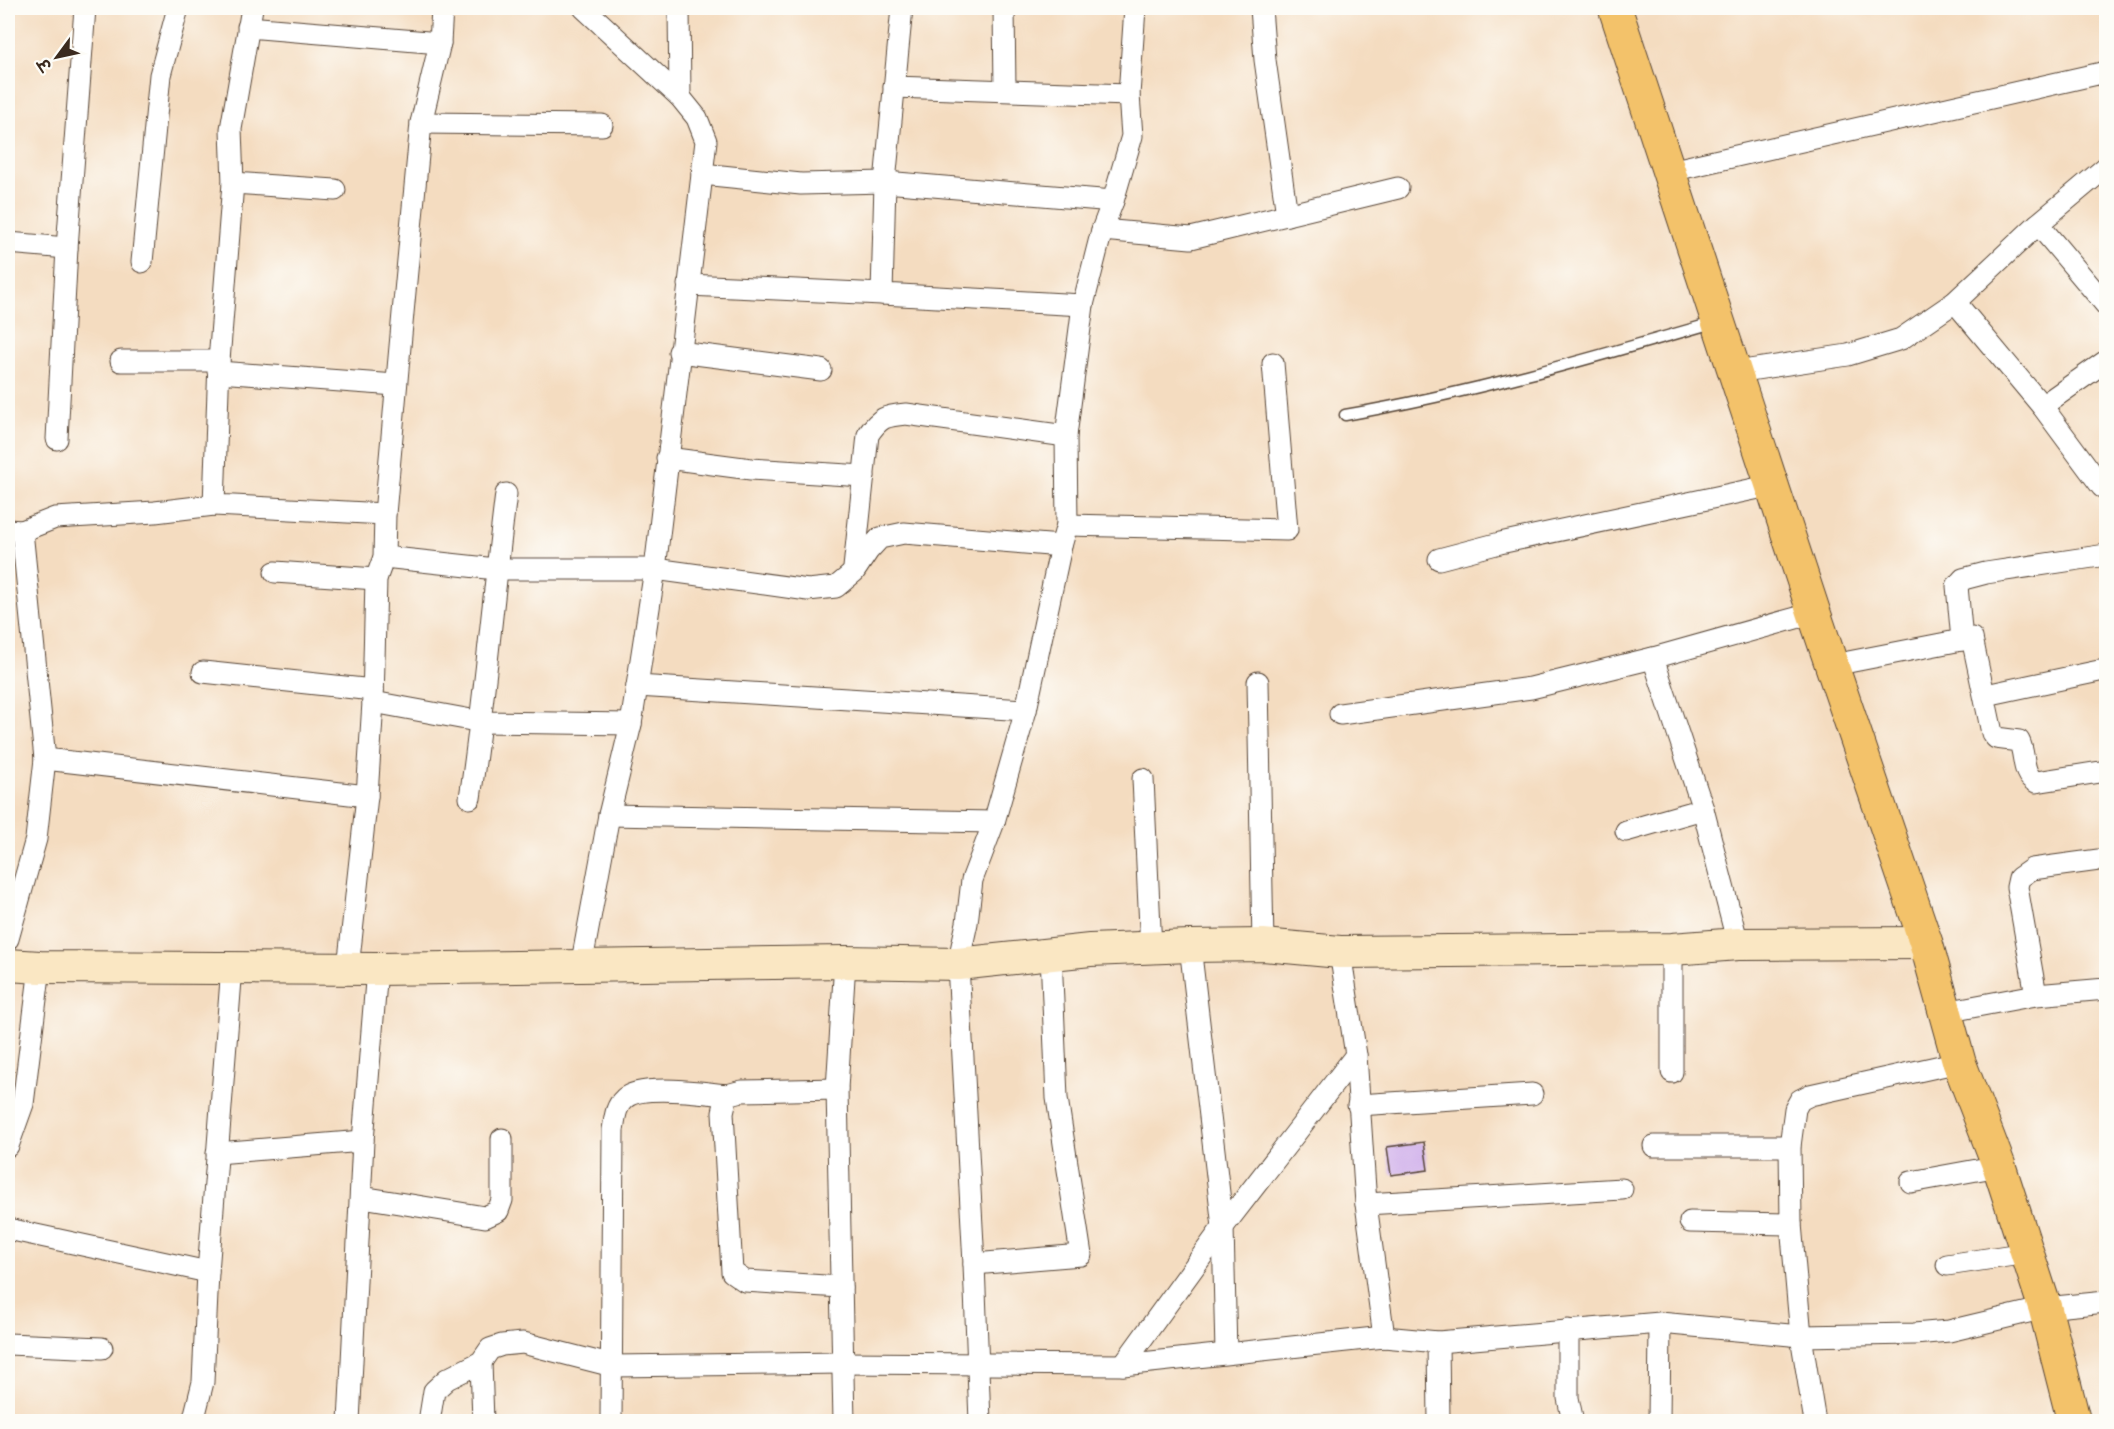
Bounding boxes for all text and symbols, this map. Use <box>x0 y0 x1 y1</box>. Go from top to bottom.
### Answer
north arrow <box>27 27 87 87</box>
text: उ <box>32 54 57 77</box>

